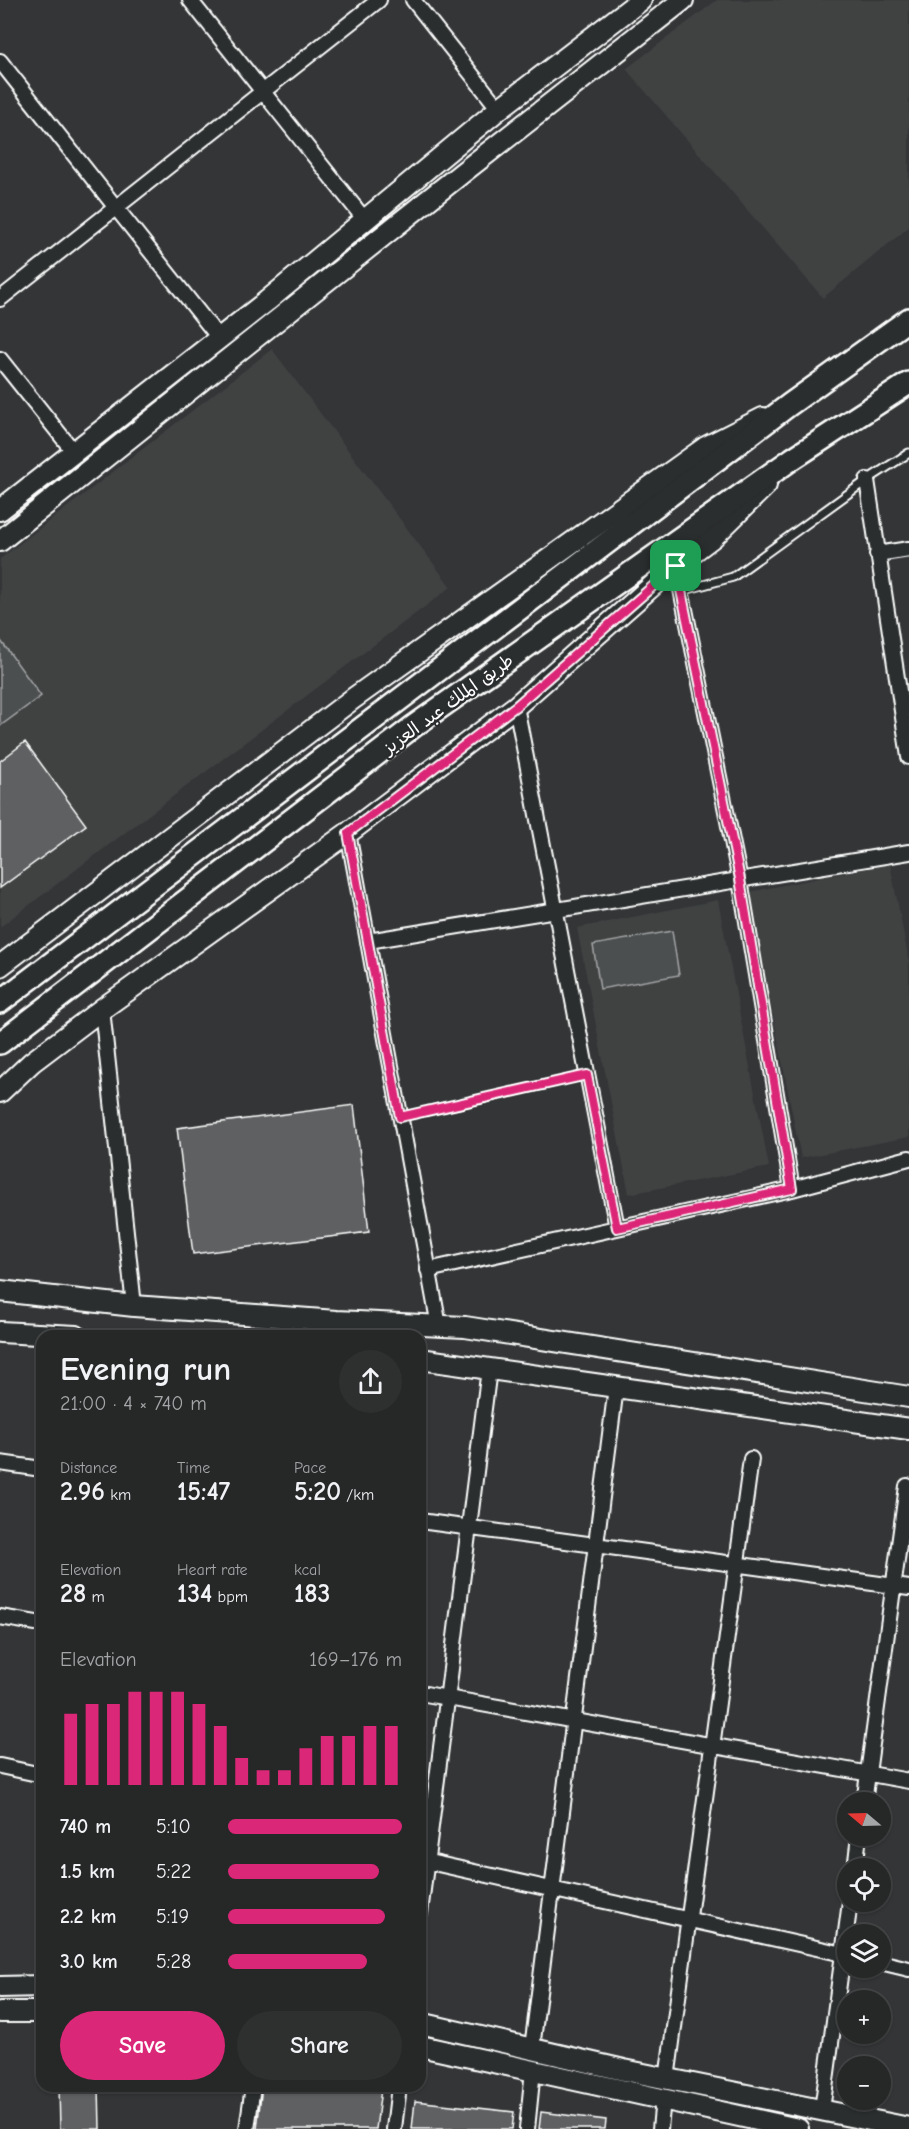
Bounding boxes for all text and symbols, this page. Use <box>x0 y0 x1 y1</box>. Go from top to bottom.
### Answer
pin <box>650 540 701 591</box>
icon: arrive <box>659 549 692 582</box>
street label: طريق الملك عبد العزيز <box>377 650 518 760</box>
text: Evening run <box>60 1350 231 1388</box>
button: share <box>339 1350 402 1413</box>
text: 21:00 · 4 × 740 m <box>60 1392 207 1415</box>
text: Distance <box>60 1459 117 1477</box>
text: Time <box>177 1459 210 1477</box>
text: Pace <box>294 1459 326 1477</box>
text: 2.96 <box>60 1477 105 1507</box>
text: 15:47 <box>177 1477 230 1507</box>
text: 5:20 <box>294 1477 341 1507</box>
text: km <box>105 1486 131 1504</box>
text: /km <box>341 1486 374 1504</box>
text: Elevation <box>60 1561 121 1579</box>
text: Heart rate <box>177 1561 248 1579</box>
text: kcal <box>294 1561 321 1579</box>
text: 28 <box>60 1579 86 1609</box>
text: 134 <box>177 1579 212 1609</box>
text: 183 <box>294 1579 330 1609</box>
text: m <box>86 1588 105 1606</box>
text: bpm <box>212 1588 248 1606</box>
text: Elevation <box>60 1648 137 1671</box>
text: 169–176 m <box>309 1648 402 1671</box>
north arrow <box>837 1792 891 1846</box>
map controls <box>837 1792 891 2110</box>
text: 740 m <box>60 1815 111 1838</box>
text: 5:10 <box>156 1815 191 1838</box>
button: locate <box>837 1858 891 1912</box>
text: 1.5 km <box>60 1860 115 1883</box>
text: 5:22 <box>156 1860 191 1883</box>
text: 2.2 km <box>60 1905 116 1928</box>
text: 5:19 <box>156 1905 189 1928</box>
button: layers <box>837 1924 891 1978</box>
text: 3.0 km <box>60 1950 118 1973</box>
text: 5:28 <box>156 1950 191 1973</box>
button: + <box>837 1990 891 2044</box>
button: Save <box>60 2011 225 2080</box>
button: Share <box>237 2011 402 2080</box>
button: − <box>837 2056 891 2110</box>

